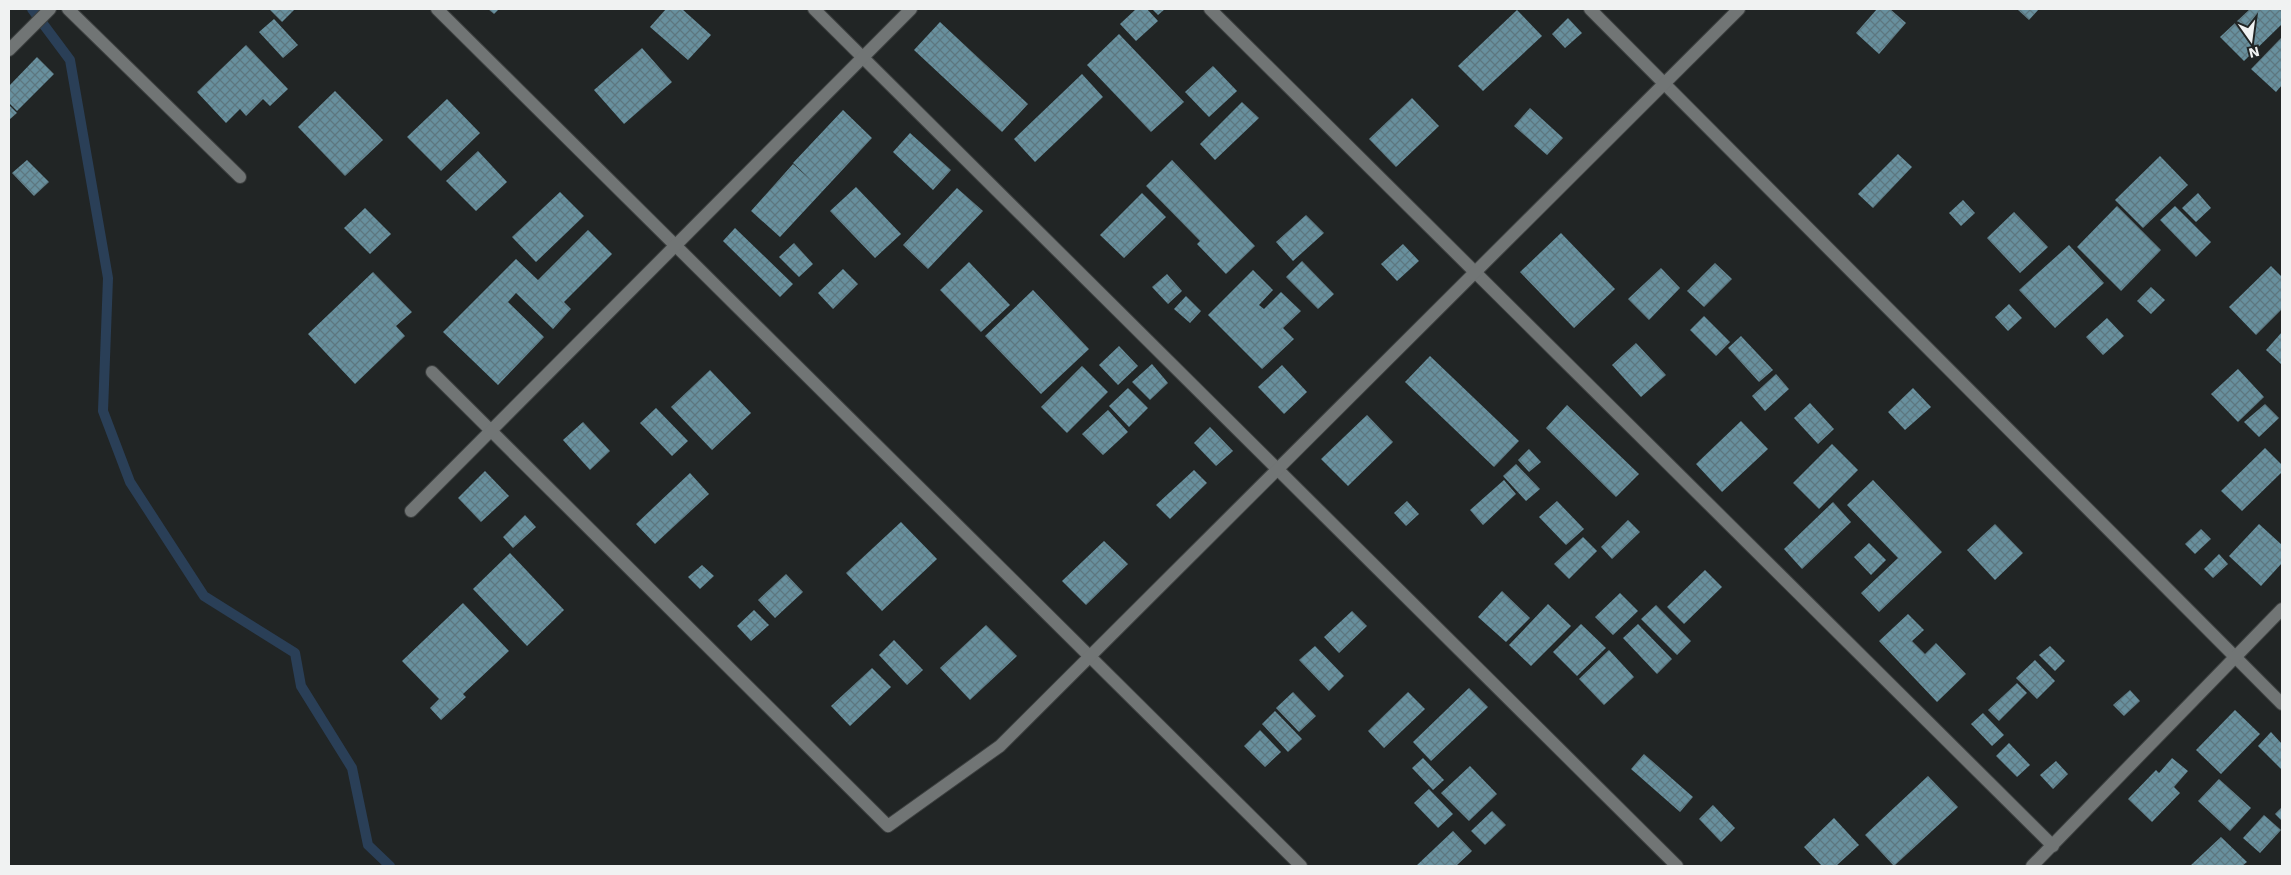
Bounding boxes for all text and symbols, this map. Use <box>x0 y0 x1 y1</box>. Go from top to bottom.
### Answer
north arrow <box>2226 15 2276 65</box>
text: N <box>2247 44 2261 62</box>

